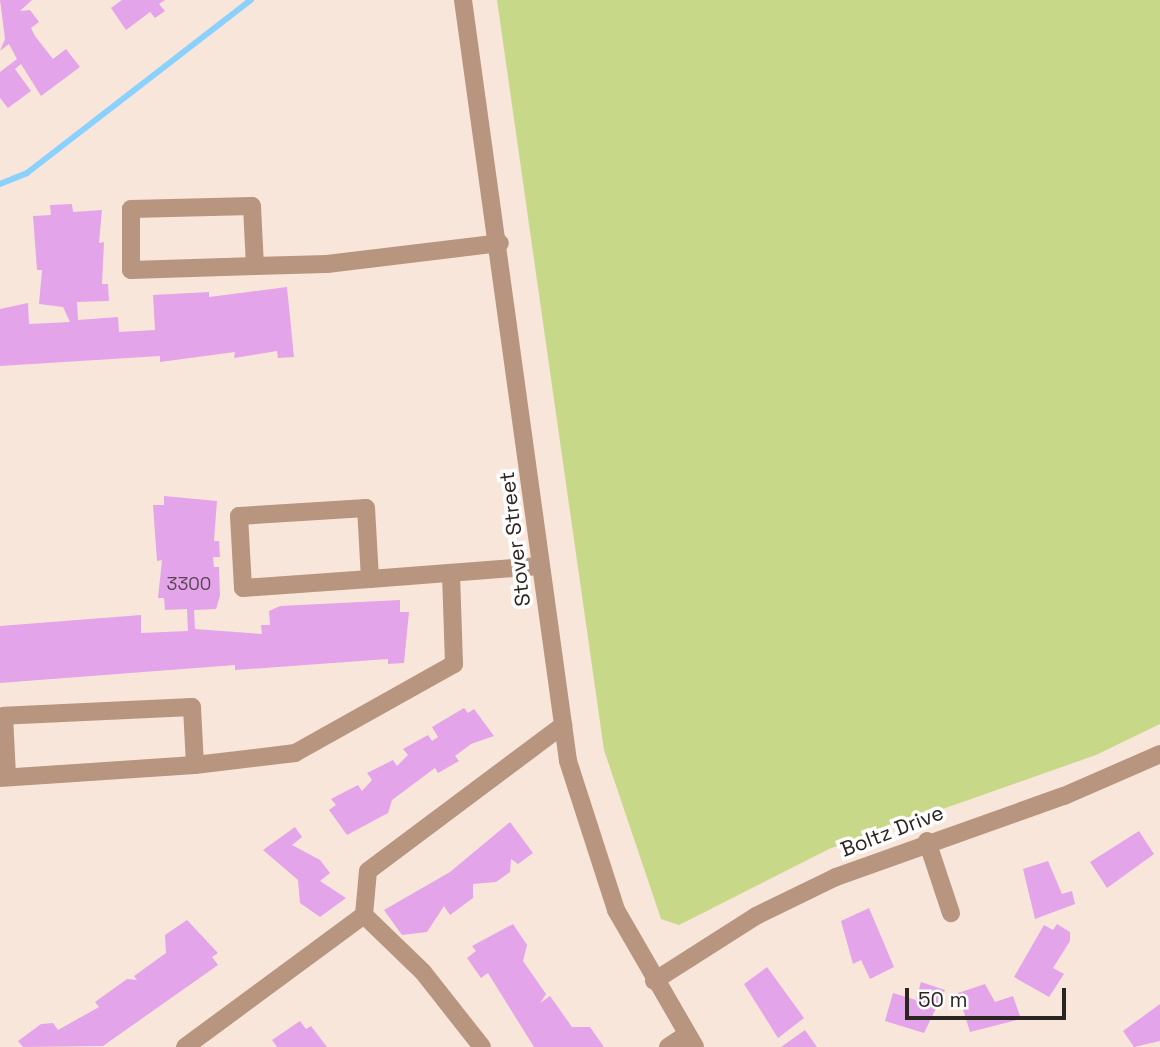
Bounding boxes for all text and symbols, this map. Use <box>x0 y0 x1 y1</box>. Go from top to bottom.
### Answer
street label: Stover Street <box>494 470 536 608</box>
house number: 3300 <box>167 573 211 595</box>
street label: Boltz Drive <box>837 800 947 862</box>
scale bar <box>908 974 1069 1018</box>
text: 50 m <box>918 986 968 1013</box>

